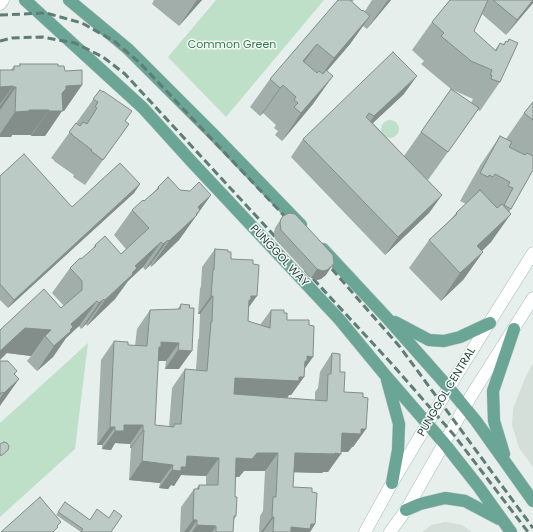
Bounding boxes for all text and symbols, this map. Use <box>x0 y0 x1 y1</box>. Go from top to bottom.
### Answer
park label: Common Green <box>188 38 276 52</box>
street label: PUNGGOL WAY <box>247 222 311 290</box>
street label: PUNGGOL CENTRAL <box>415 345 479 439</box>

